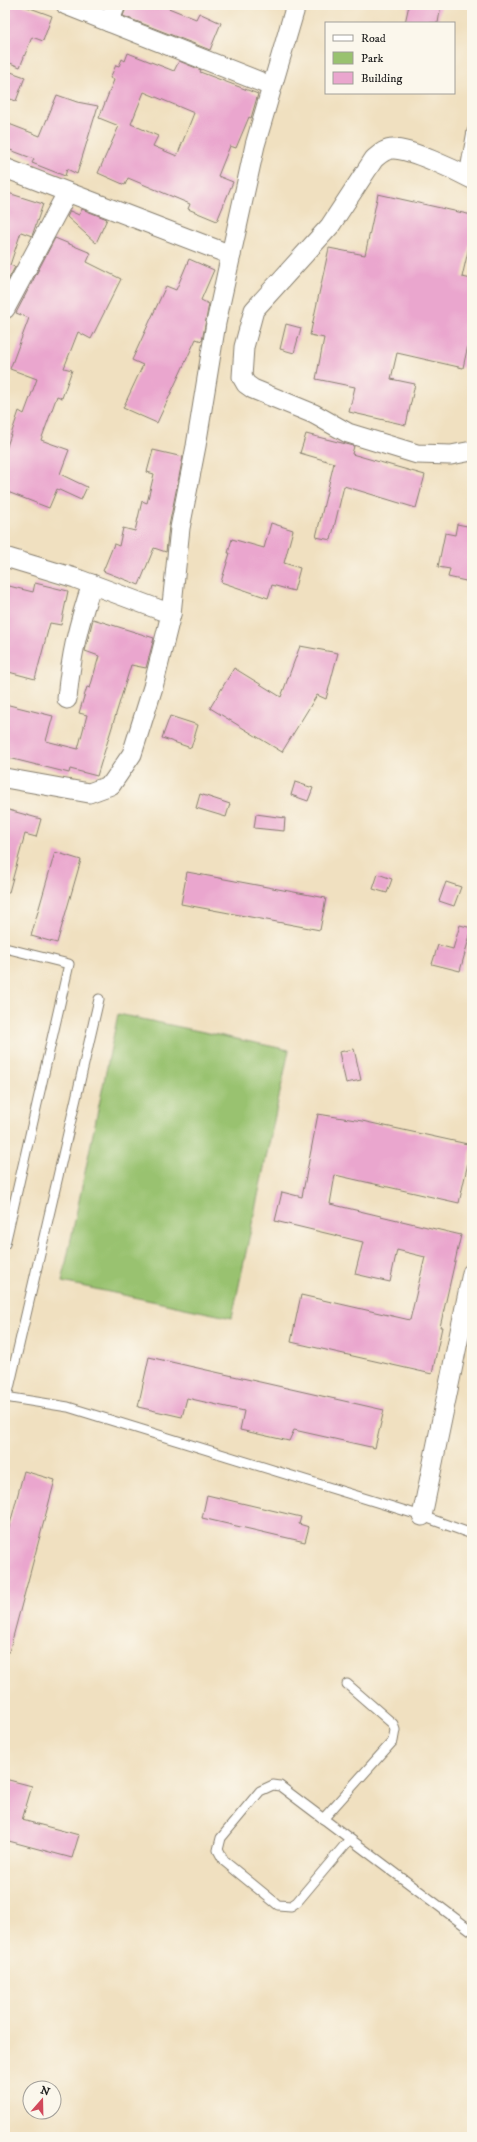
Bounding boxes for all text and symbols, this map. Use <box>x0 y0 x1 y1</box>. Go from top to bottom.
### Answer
legend <box>325 22 455 94</box>
text: Road <box>361 31 386 46</box>
text: Park <box>361 51 383 66</box>
text: Building <box>361 71 402 86</box>
north arrow <box>22 2080 62 2120</box>
text: N <box>38 2083 52 2100</box>

